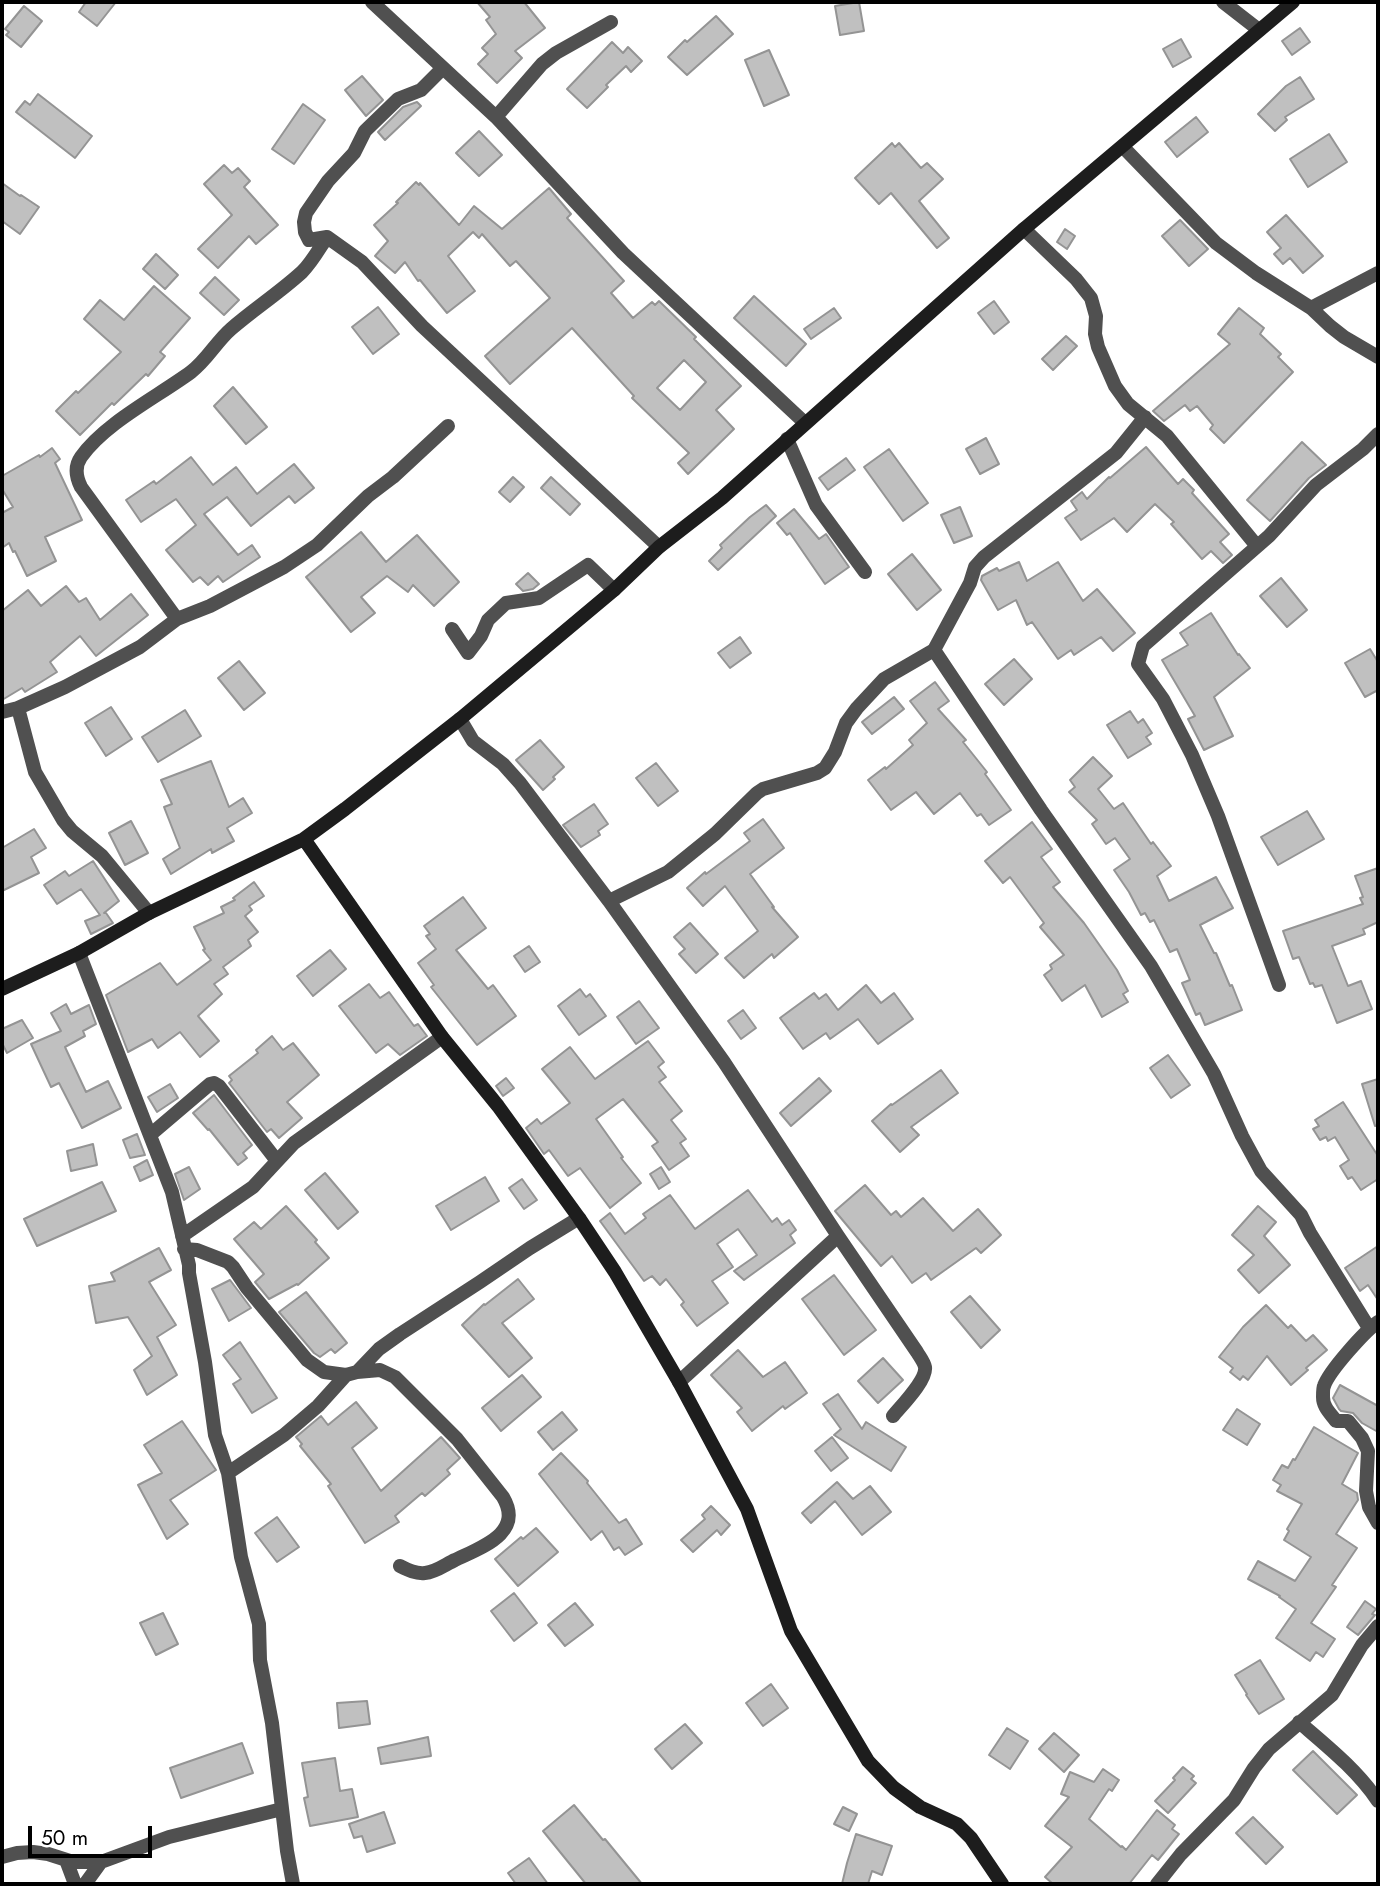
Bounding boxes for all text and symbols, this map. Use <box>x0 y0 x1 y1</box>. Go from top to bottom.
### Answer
scale bar <box>32 1812 156 1856</box>
text: 50 m <box>41 1823 88 1853</box>

